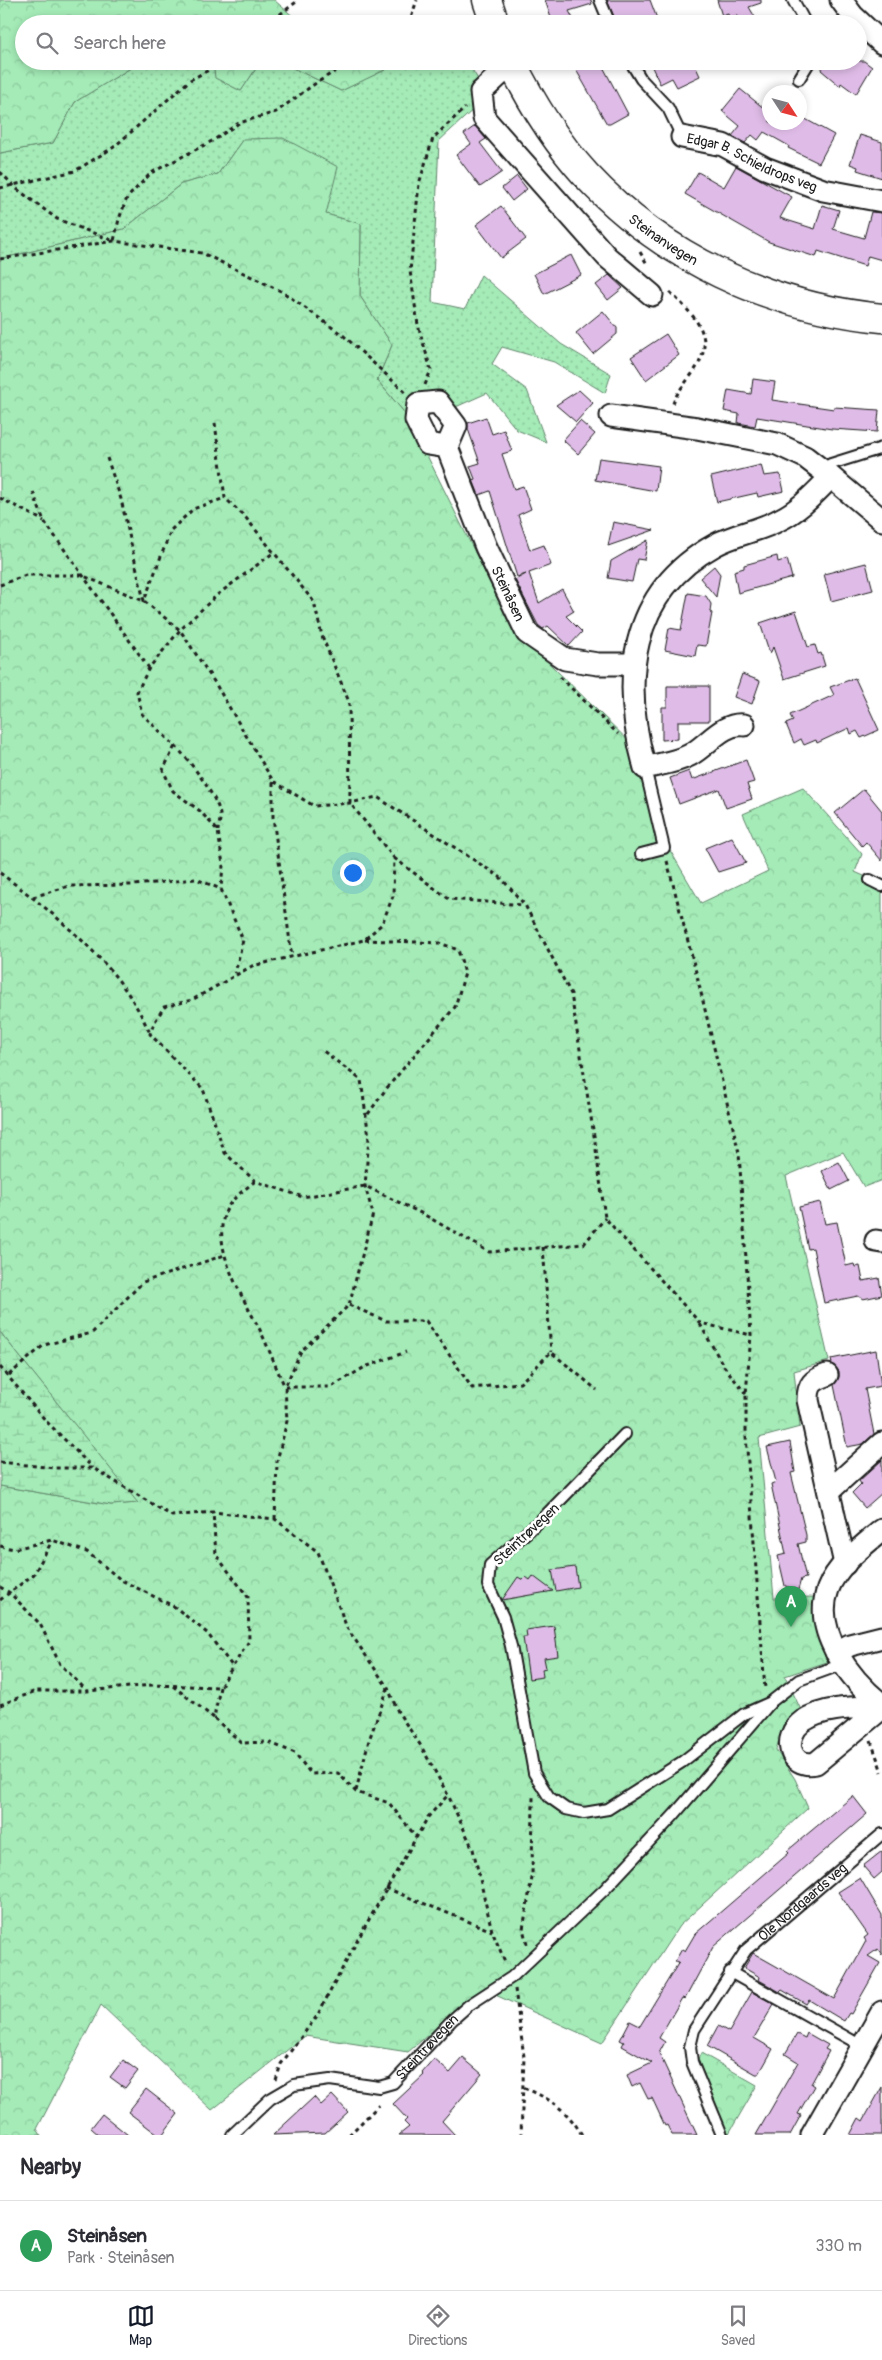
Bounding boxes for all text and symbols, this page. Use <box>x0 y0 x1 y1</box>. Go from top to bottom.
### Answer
search box <box>15 15 867 70</box>
icon: search <box>33 29 61 57</box>
text: Search here <box>73 31 166 55</box>
north arrow <box>762 85 807 130</box>
street label: Edgar B. Schieldrops veg <box>685 130 820 196</box>
street label: Steinanvegen <box>625 211 701 269</box>
street label: Steinåsen <box>487 563 528 624</box>
your location <box>340 860 366 886</box>
street label: Steintrøvegen <box>490 1500 563 1569</box>
pin: A <box>775 1586 807 1627</box>
street label: Ole Nordgaards veg <box>755 1860 851 1945</box>
street label: Steintrøvegen <box>392 2011 462 2084</box>
text: Nearby <box>20 2154 81 2181</box>
text: Steinåsen <box>67 2224 147 2248</box>
text: A <box>31 2236 41 2256</box>
text: 330 m <box>816 2236 862 2256</box>
text: Park · Steinåsen <box>67 2248 175 2268</box>
tab: Map <box>127 2302 155 2349</box>
tab: Directions <box>408 2302 467 2349</box>
tab: Saved <box>721 2302 755 2349</box>

